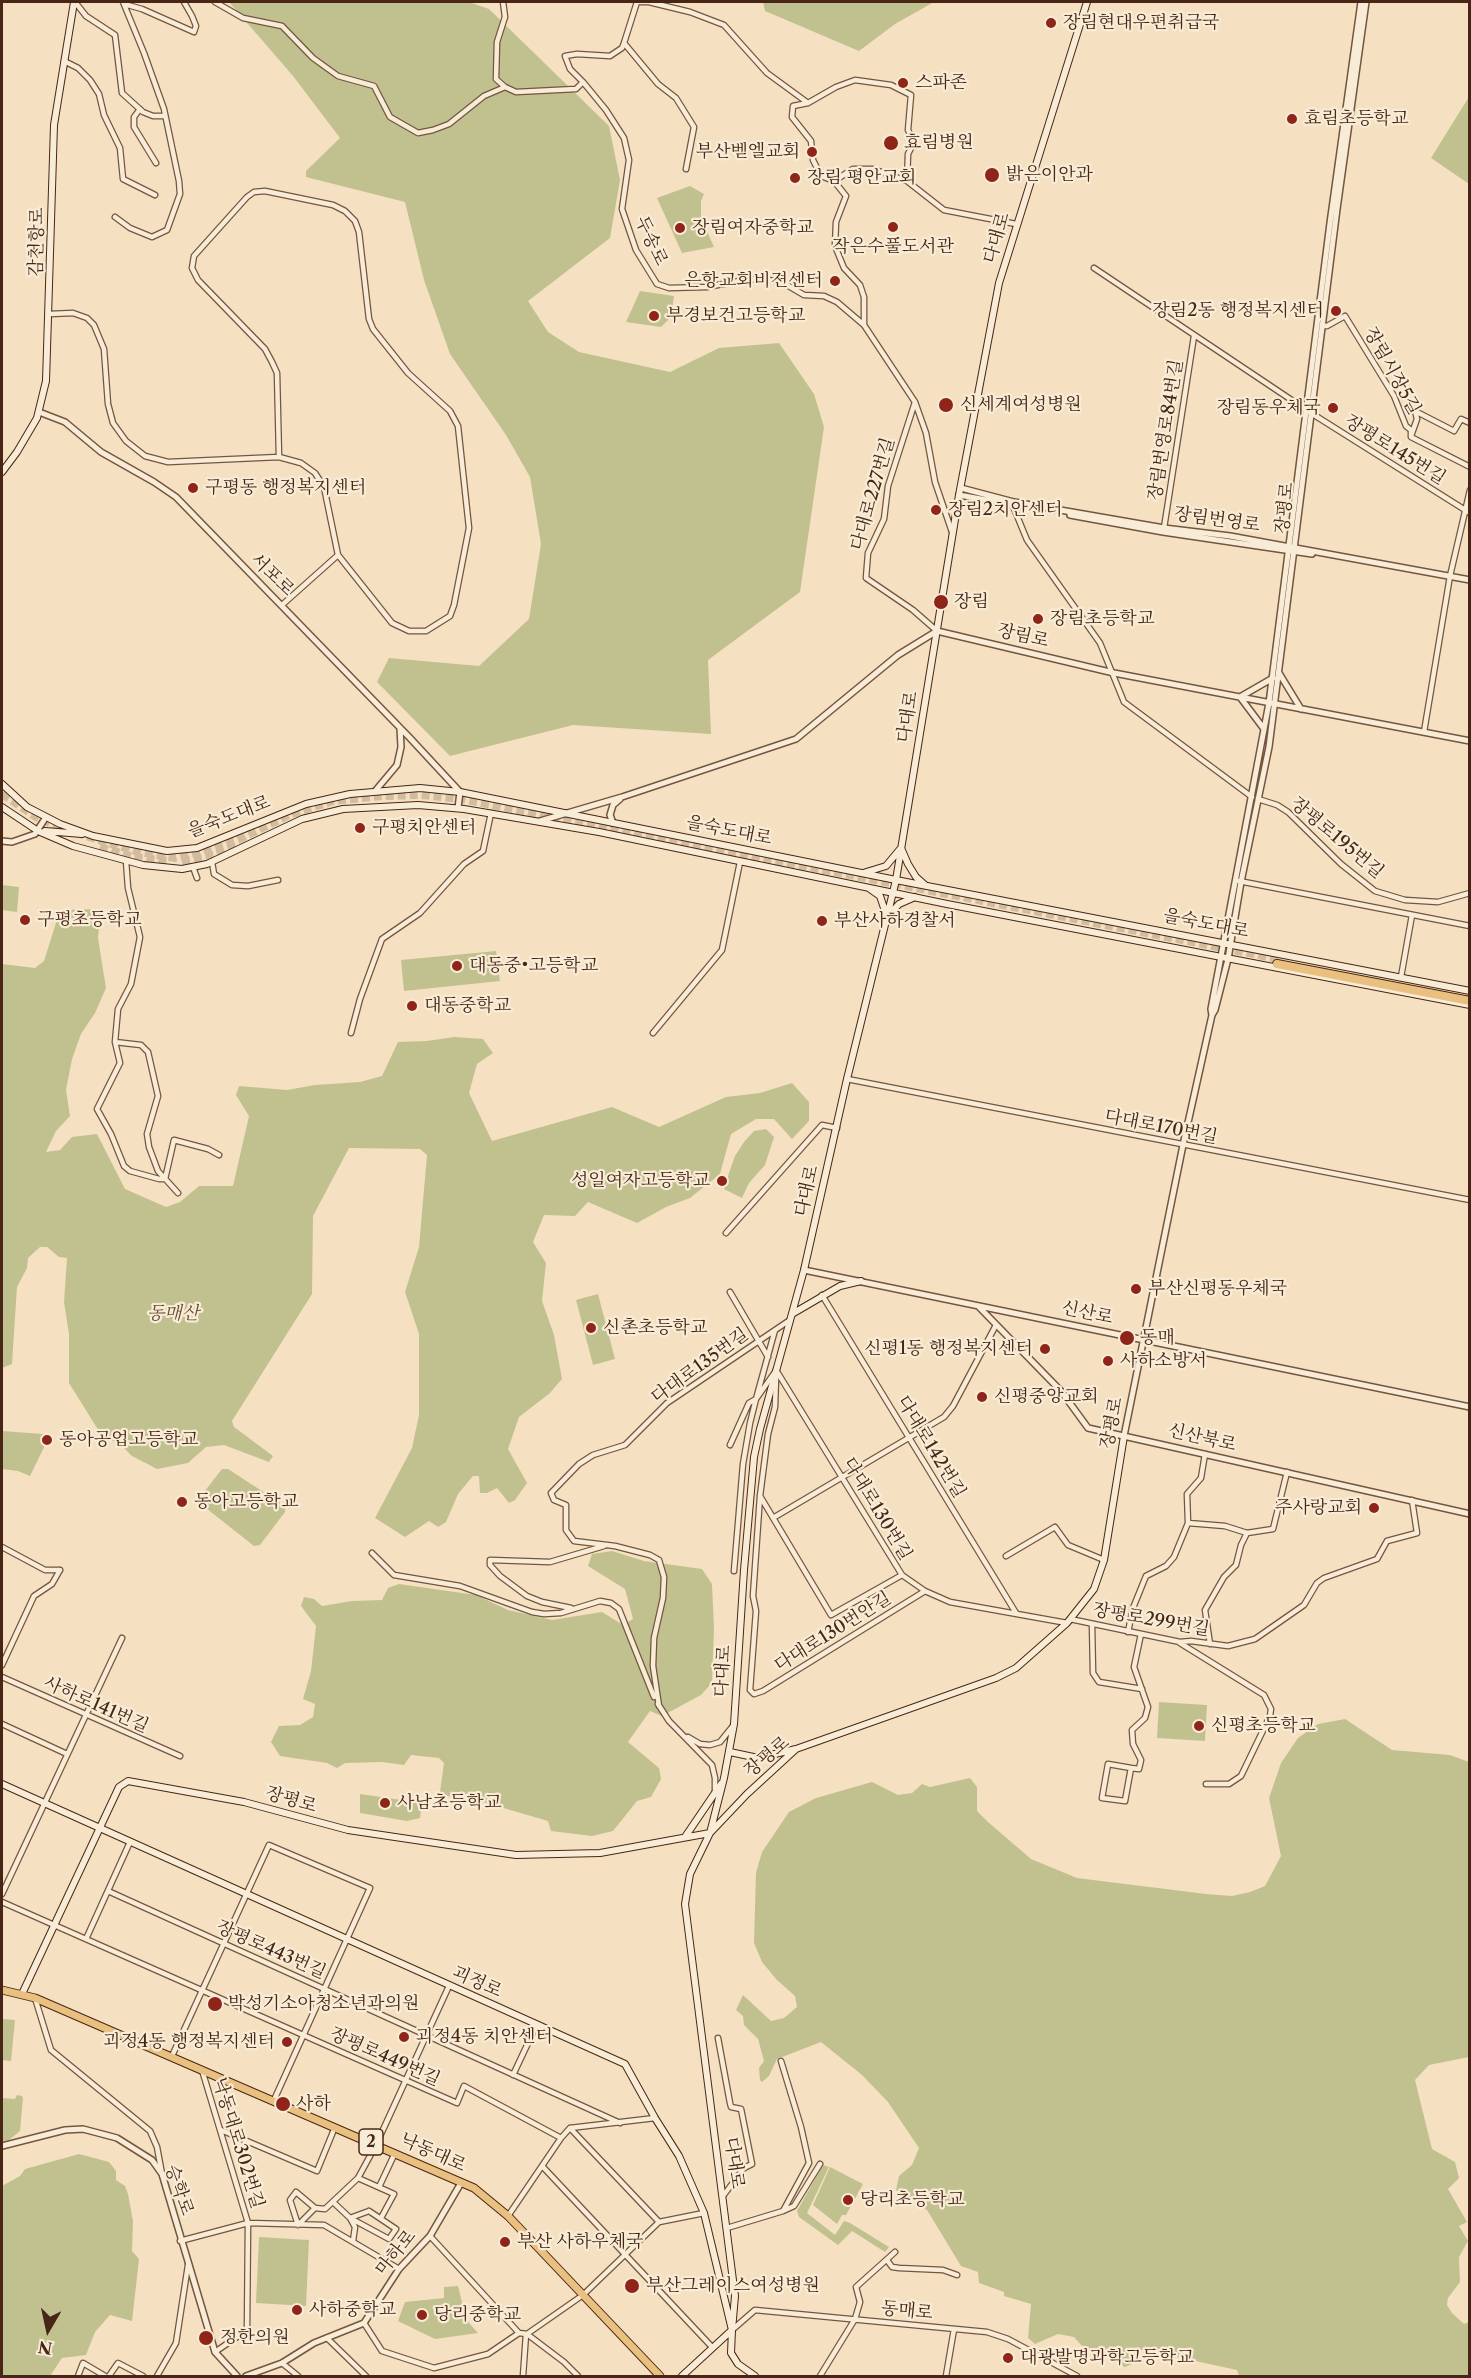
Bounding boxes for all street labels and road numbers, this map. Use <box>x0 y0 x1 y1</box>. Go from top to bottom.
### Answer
street label: 감천항로 <box>26 207 48 277</box>
street label: 다대로 <box>979 210 1015 266</box>
street label: 두송로 <box>630 213 672 269</box>
street label: 장림시장5길 <box>1359 323 1425 419</box>
street label: 장림번영로84번길 <box>1144 358 1188 502</box>
street label: 장평로145번길 <box>1341 410 1449 490</box>
street label: 다대로227번길 <box>847 435 899 553</box>
street label: 장평로 <box>1272 481 1298 535</box>
street label: 장림번영로 <box>1172 503 1262 537</box>
street label: 서포로 <box>246 549 298 601</box>
street label: 장림로 <box>995 620 1051 652</box>
street label: 다대로 <box>893 690 923 744</box>
street label: 을숙도대로 <box>185 791 273 843</box>
street label: 장평로195번길 <box>1286 793 1388 883</box>
street label: 을숙도대로 <box>684 812 774 850</box>
street label: 을숙도대로 <box>1161 905 1251 943</box>
street label: 다대로170번길 <box>1103 1105 1219 1149</box>
street label: 다대로 <box>791 1163 823 1219</box>
street label: 신산로 <box>1059 1297 1115 1329</box>
street label: 다대로135번길 <box>647 1324 753 1408</box>
street label: 다대로142번길 <box>892 1392 970 1502</box>
street label: 장평로 <box>1096 1395 1128 1451</box>
street label: 신산북로 <box>1166 1420 1238 1456</box>
street label: 다대로130번길 <box>838 1454 916 1564</box>
street label: 다대로130번안길 <box>771 1588 895 1676</box>
street label: 장평로299번길 <box>1091 1599 1211 1641</box>
street label: 다대로 <box>710 1644 736 1698</box>
street label: 사하로141번길 <box>40 1672 152 1738</box>
street label: 장평로 <box>740 1732 794 1782</box>
street label: 장평로 <box>263 1782 319 1818</box>
street label: 장평로443번길 <box>213 1916 329 1984</box>
street label: 괴정로 <box>449 1962 505 2002</box>
street label: 장평로449번길 <box>327 2023 443 2091</box>
street label: 낙동대로302번길 <box>208 2075 268 2211</box>
road number: 2 <box>359 2129 383 2155</box>
street label: 낙동대로 <box>397 2129 469 2177</box>
street label: 다대로 <box>720 2136 748 2190</box>
street label: 승학로 <box>160 2162 198 2218</box>
street label: 마하로 <box>371 2226 421 2280</box>
street label: 동매로 <box>880 2298 934 2324</box>

